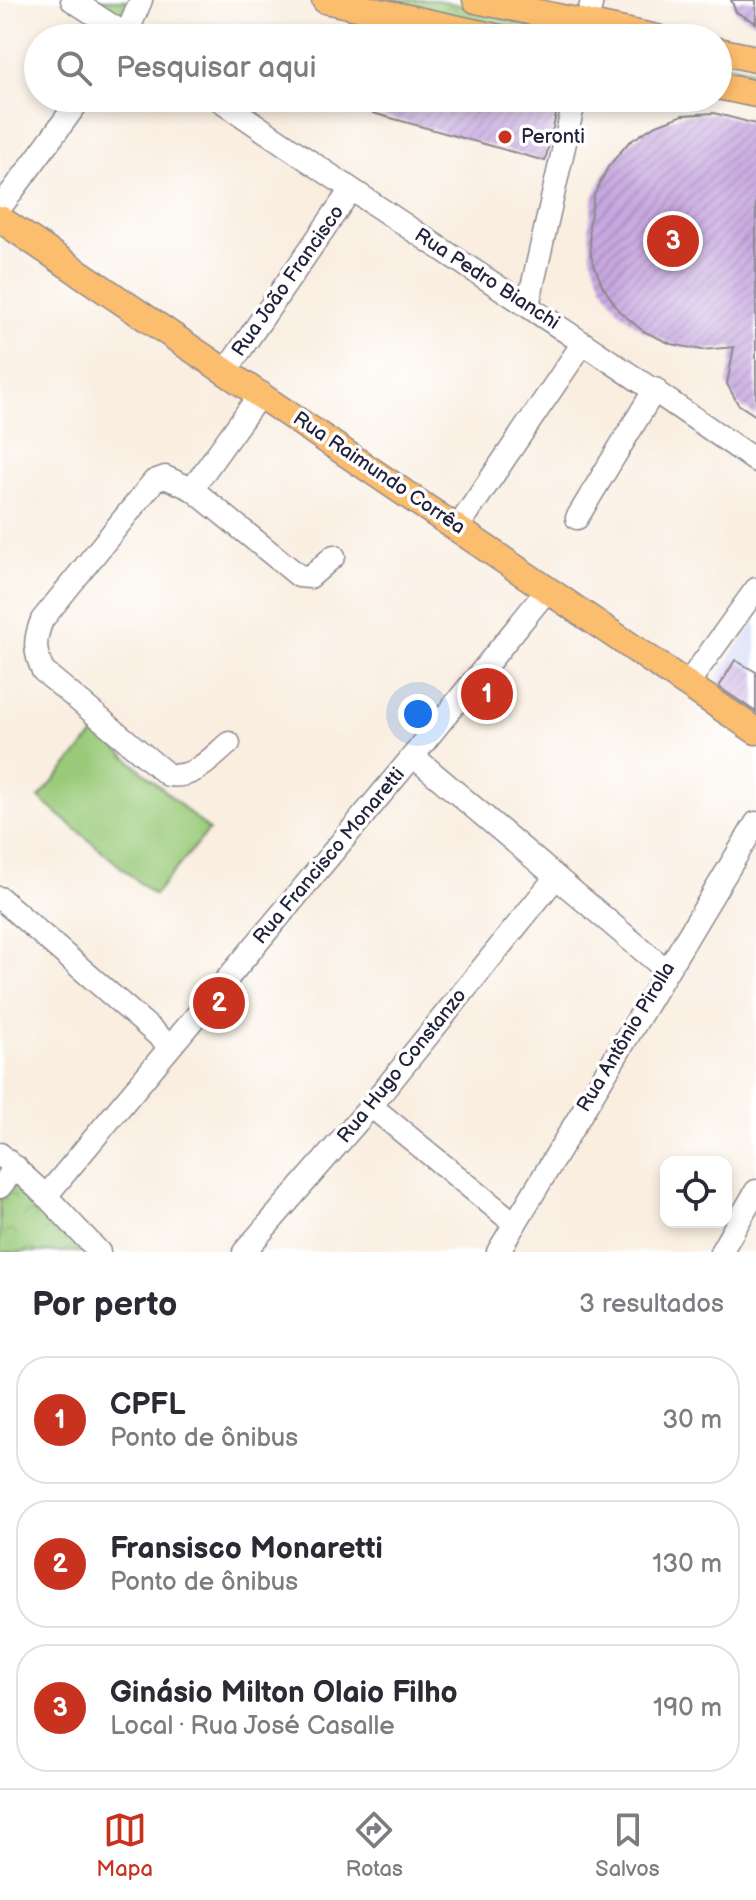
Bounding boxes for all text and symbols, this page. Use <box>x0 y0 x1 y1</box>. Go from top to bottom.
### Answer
search box <box>24 24 732 112</box>
icon: search <box>52 46 96 90</box>
text: Pesquisar aqui <box>116 50 317 86</box>
place label: Peronti <box>521 125 585 149</box>
marker: Peronti <box>496 128 514 146</box>
street label: Rua João Francisco <box>227 201 349 361</box>
pin: 3 <box>647 211 699 271</box>
street label: Rua Pedro Bianchi <box>410 223 564 335</box>
street label: Rua Raimundo Corrêa <box>288 406 470 540</box>
pin: 1 <box>461 664 513 724</box>
your location <box>398 694 438 734</box>
street label: Rua Francisco Monaretti <box>248 763 410 949</box>
street label: Rua Antônio Pirolla <box>572 958 680 1116</box>
pin: 2 <box>193 973 245 1033</box>
street label: Rua Hugo Constanzo <box>332 984 472 1148</box>
map controls <box>660 1156 732 1228</box>
button: locate <box>660 1156 732 1228</box>
text: Por perto <box>32 1284 177 1325</box>
text: 3 resultados <box>579 1289 724 1320</box>
text: CPFL <box>110 1387 185 1423</box>
text: 1 <box>55 1405 65 1436</box>
text: 30 m <box>662 1405 722 1436</box>
text: Ponto de ônibus <box>110 1423 298 1454</box>
text: Fransisco Monaretti <box>110 1531 383 1567</box>
text: 2 <box>52 1549 68 1580</box>
text: 130 m <box>652 1549 722 1580</box>
text: Ponto de ônibus <box>110 1567 298 1598</box>
text: Ginásio Milton Olaio Filho <box>110 1675 458 1711</box>
text: 3 <box>52 1693 68 1724</box>
text: 190 m <box>653 1693 722 1724</box>
text: Local · Rua José Casalle <box>110 1711 395 1742</box>
tab: Mapa <box>96 1808 153 1883</box>
tab: Rotas <box>345 1808 403 1883</box>
tab: Salvos <box>595 1808 660 1883</box>

